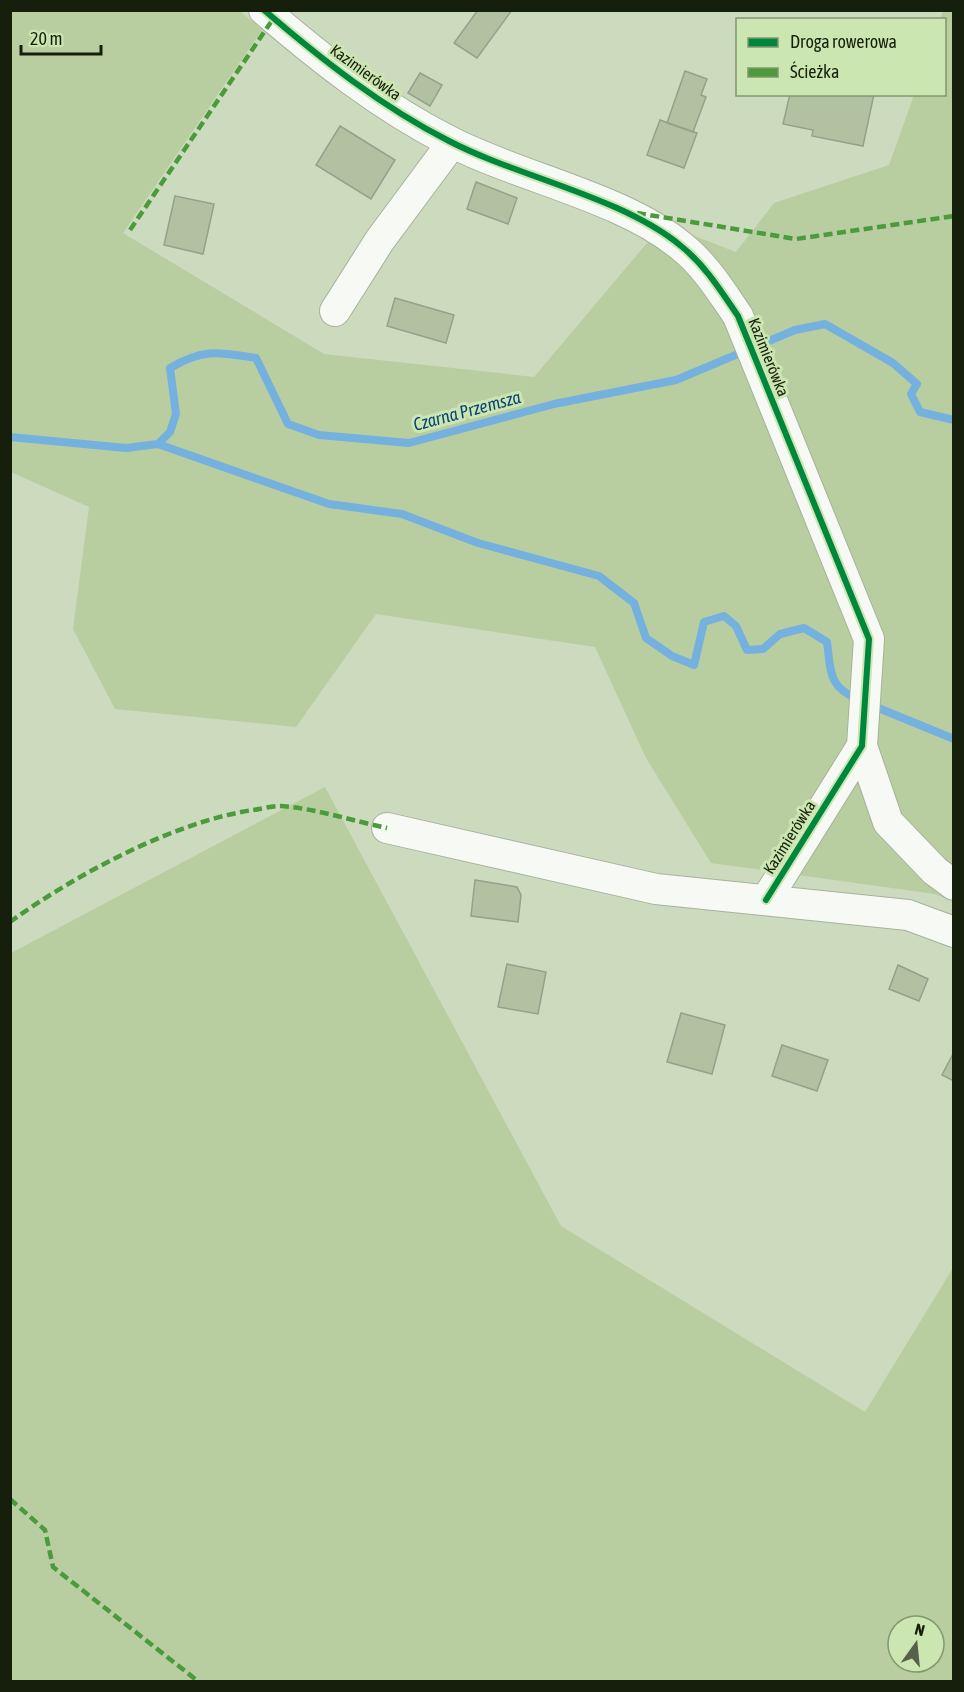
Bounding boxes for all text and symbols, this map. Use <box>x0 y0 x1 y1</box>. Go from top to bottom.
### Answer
scale bar <box>21 18 100 56</box>
legend <box>736 18 946 96</box>
text: 20 m <box>30 28 62 49</box>
text: Droga rowerowa <box>790 31 897 52</box>
street label: Kazimierówka <box>327 40 405 104</box>
text: Ścieżka <box>790 61 839 82</box>
street label: Kazimierówka <box>745 315 793 399</box>
water label: Czarna Przemsza <box>411 386 523 435</box>
street label: Kazimierówka <box>759 797 819 877</box>
north arrow <box>886 1614 946 1674</box>
text: N <box>913 1620 927 1639</box>

